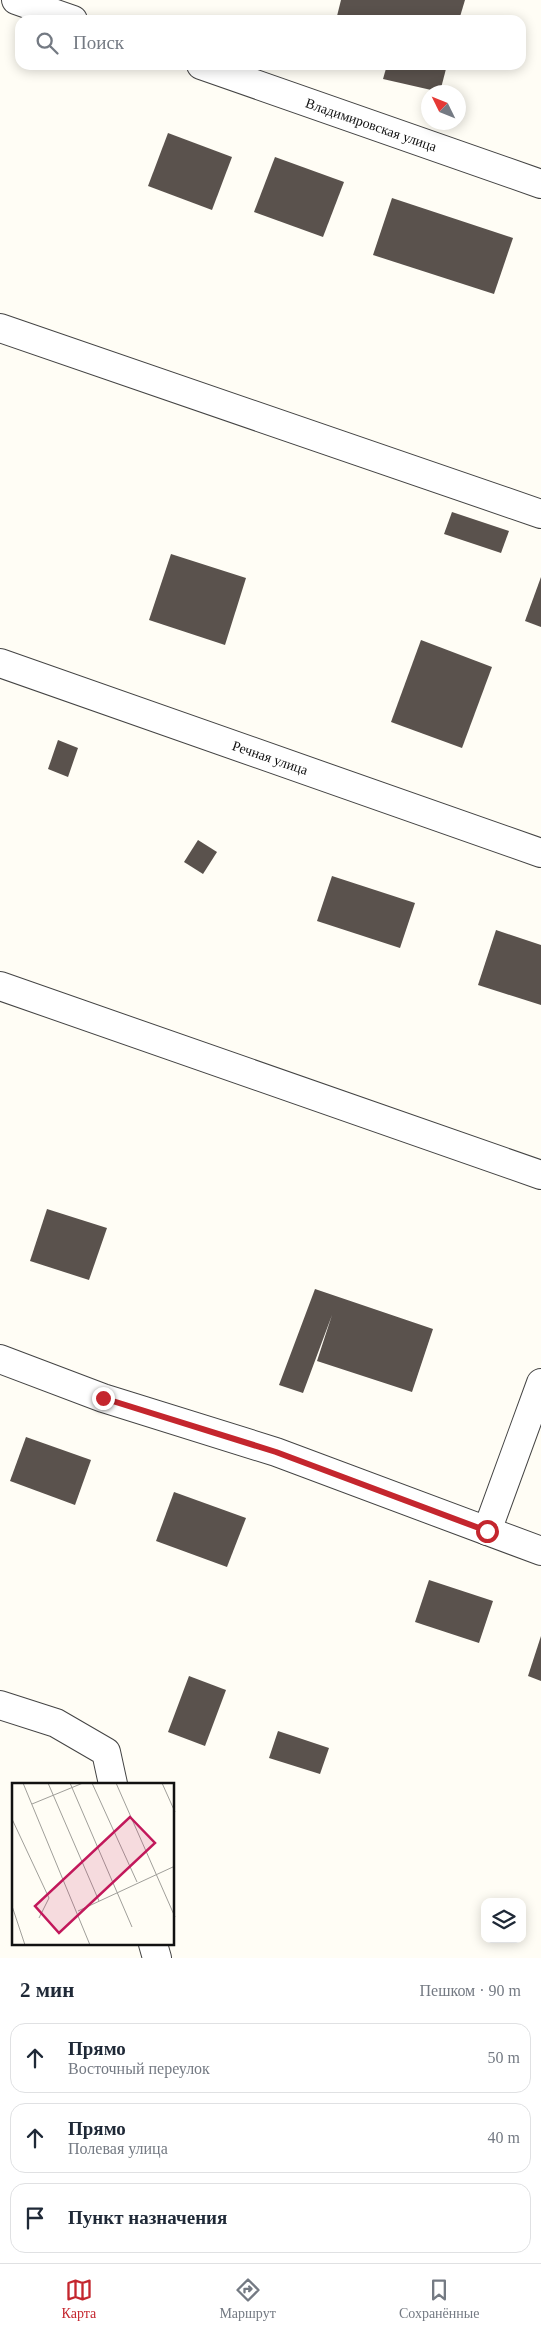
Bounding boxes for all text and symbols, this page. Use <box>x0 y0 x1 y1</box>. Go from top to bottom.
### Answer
search box <box>15 15 526 70</box>
icon: search <box>33 29 61 57</box>
text: Поиск <box>73 32 124 53</box>
north arrow <box>421 85 466 130</box>
street label: Владимировская улица <box>304 96 439 155</box>
street label: Речная улица <box>230 738 310 778</box>
route end <box>92 1387 115 1410</box>
route start <box>476 1520 499 1543</box>
inset map <box>12 1783 175 1946</box>
map controls <box>481 1898 526 1943</box>
button: layers <box>481 1898 526 1943</box>
text: 2 мин <box>20 1978 74 2002</box>
text: Пешком · 90 m <box>419 1982 521 1999</box>
text: Прямо <box>68 2038 126 2059</box>
icon: ahead <box>21 2044 49 2072</box>
text: 50 m <box>488 2049 520 2066</box>
text: Восточный переулок <box>68 2060 210 2077</box>
text: Прямо <box>68 2118 126 2139</box>
icon: ahead <box>21 2124 49 2152</box>
text: 40 m <box>488 2129 520 2146</box>
text: Полевая улица <box>68 2140 168 2157</box>
icon: arrive <box>21 2204 49 2232</box>
text: Пункт назначения <box>68 2207 227 2228</box>
tab: Карта <box>62 2276 96 2322</box>
tab: Маршрут <box>219 2276 276 2322</box>
tab: Сохранённые <box>399 2276 479 2322</box>

